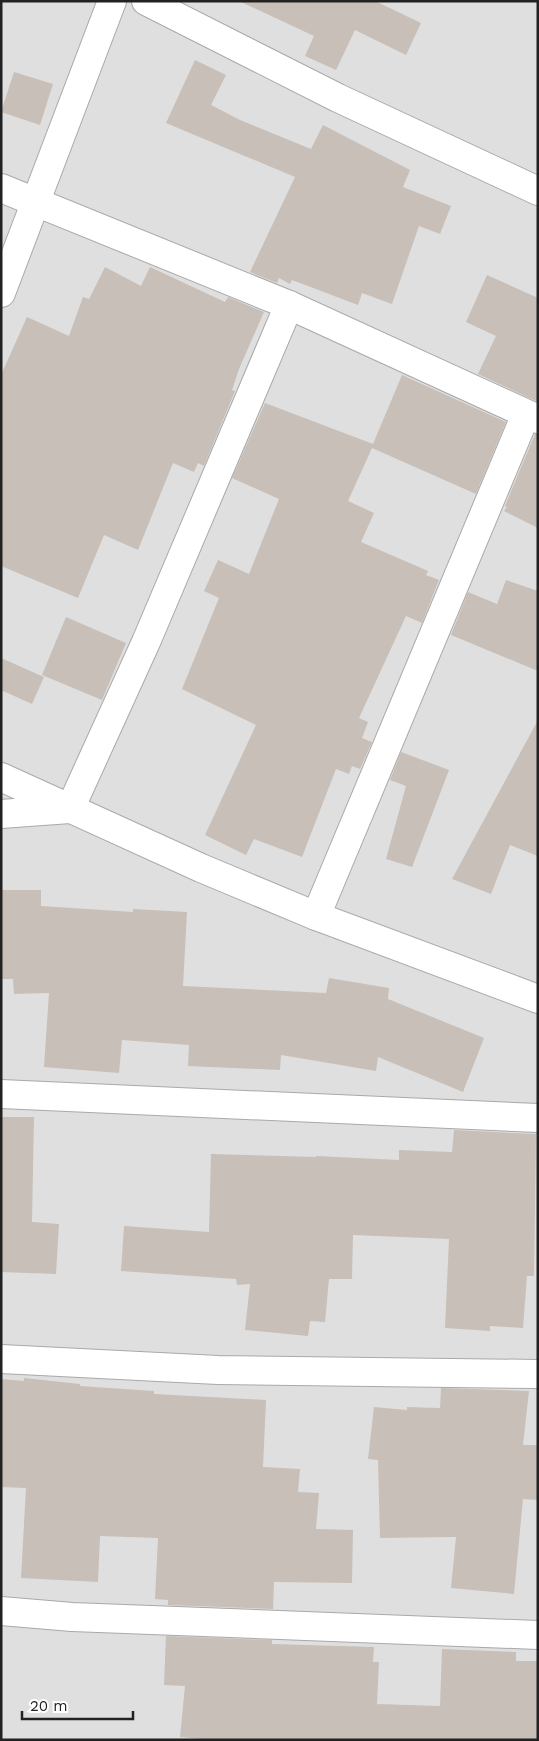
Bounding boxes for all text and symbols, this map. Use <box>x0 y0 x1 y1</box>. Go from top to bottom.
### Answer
scale bar <box>22 1688 134 1720</box>
text: 20 m <box>30 1697 68 1715</box>

